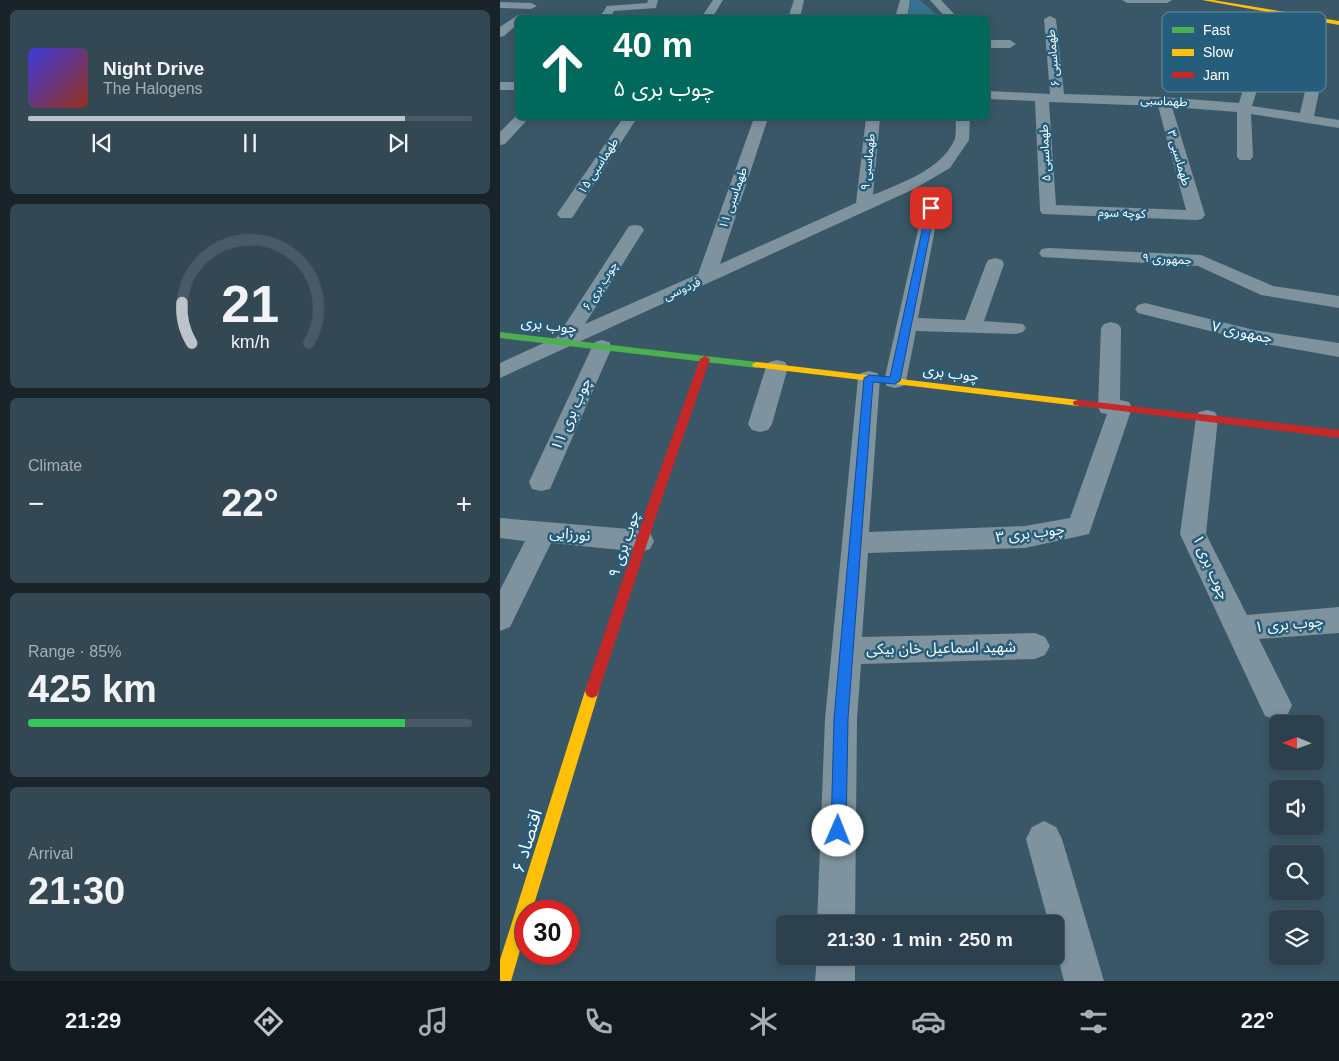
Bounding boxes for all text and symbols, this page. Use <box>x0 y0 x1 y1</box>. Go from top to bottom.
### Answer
legend <box>1162 12 1326 92</box>
text: Fast <box>1203 22 1230 38</box>
text: 40 m <box>613 25 693 64</box>
street label: ۶ طهماسبی <box>1044 29 1063 87</box>
icon: ahead <box>530 35 595 100</box>
text: Slow <box>1203 44 1234 60</box>
text: Night Drive <box>103 58 204 79</box>
text: Jam <box>1203 67 1229 83</box>
text: ۵ چوب بری <box>613 76 714 101</box>
text: The Halogens <box>103 80 203 97</box>
street label: طهماسبی <box>1140 93 1188 109</box>
street label: ۵ طهماسبی <box>1037 124 1054 182</box>
icon: previous <box>88 129 116 157</box>
icon: pause <box>236 129 264 157</box>
icon: next <box>384 129 412 157</box>
street label: ۳ طهماسبی <box>1164 129 1194 187</box>
street label: ۹ طهماسبی <box>858 133 878 191</box>
street label: ۱۵ طهماسبی <box>575 135 621 197</box>
street label: ۱۱ طهماسبی <box>716 165 750 231</box>
pin <box>910 187 952 229</box>
icon: arrive <box>917 194 945 222</box>
street label: کوچه سوم <box>1098 205 1147 223</box>
street label: ۹ جمهوری <box>1142 251 1192 267</box>
street label: ۶ چوب بری <box>579 259 621 314</box>
text: 21 <box>221 275 279 333</box>
street label: فردوسی <box>661 275 703 303</box>
street label: چوب بری <box>520 313 578 338</box>
street label: ۷ جمهوری <box>1210 317 1274 347</box>
text: km/h <box>231 332 269 352</box>
street label: چوب بری <box>922 361 980 386</box>
street label: ۱۱ چوب بری <box>547 375 596 454</box>
text: Climate <box>28 457 82 474</box>
text: 22° <box>221 482 279 524</box>
text: − <box>28 488 44 519</box>
text: + <box>456 488 472 519</box>
street label: ۹ چوب بری <box>605 508 644 580</box>
street label: ۳ چوب بری <box>995 520 1066 547</box>
street label: نورزایی <box>549 523 591 545</box>
street label: ۱ چوب بری <box>1188 532 1233 603</box>
street label: چوب بری ۱ <box>1254 612 1324 637</box>
street label: شهید اسماعیل خان بیکی <box>866 638 1016 658</box>
text: Range · 85% <box>28 643 121 660</box>
text: 425 km <box>28 668 157 710</box>
north arrow <box>1269 715 1324 770</box>
map controls <box>1269 715 1324 965</box>
button: sound <box>1269 780 1324 835</box>
position arrow <box>811 804 863 856</box>
street label: ۶ اقتصاد <box>508 807 546 875</box>
text: Arrival <box>28 845 73 862</box>
button: search <box>1269 845 1324 900</box>
text: 21:30 <box>28 870 125 912</box>
speed limit sign: 30 <box>515 900 580 965</box>
button: layers <box>1269 910 1324 965</box>
text: 21:30 · 1 min · 250 m <box>827 929 1013 950</box>
icon: directions <box>251 1004 286 1039</box>
icon: music <box>416 1004 451 1039</box>
icon: phone <box>581 1004 616 1039</box>
icon: climate <box>746 1004 781 1039</box>
icon: car <box>911 1004 946 1039</box>
icon: filters <box>1076 1004 1111 1039</box>
text: 21:29 <box>65 1008 121 1033</box>
text: 22° <box>1241 1008 1274 1033</box>

